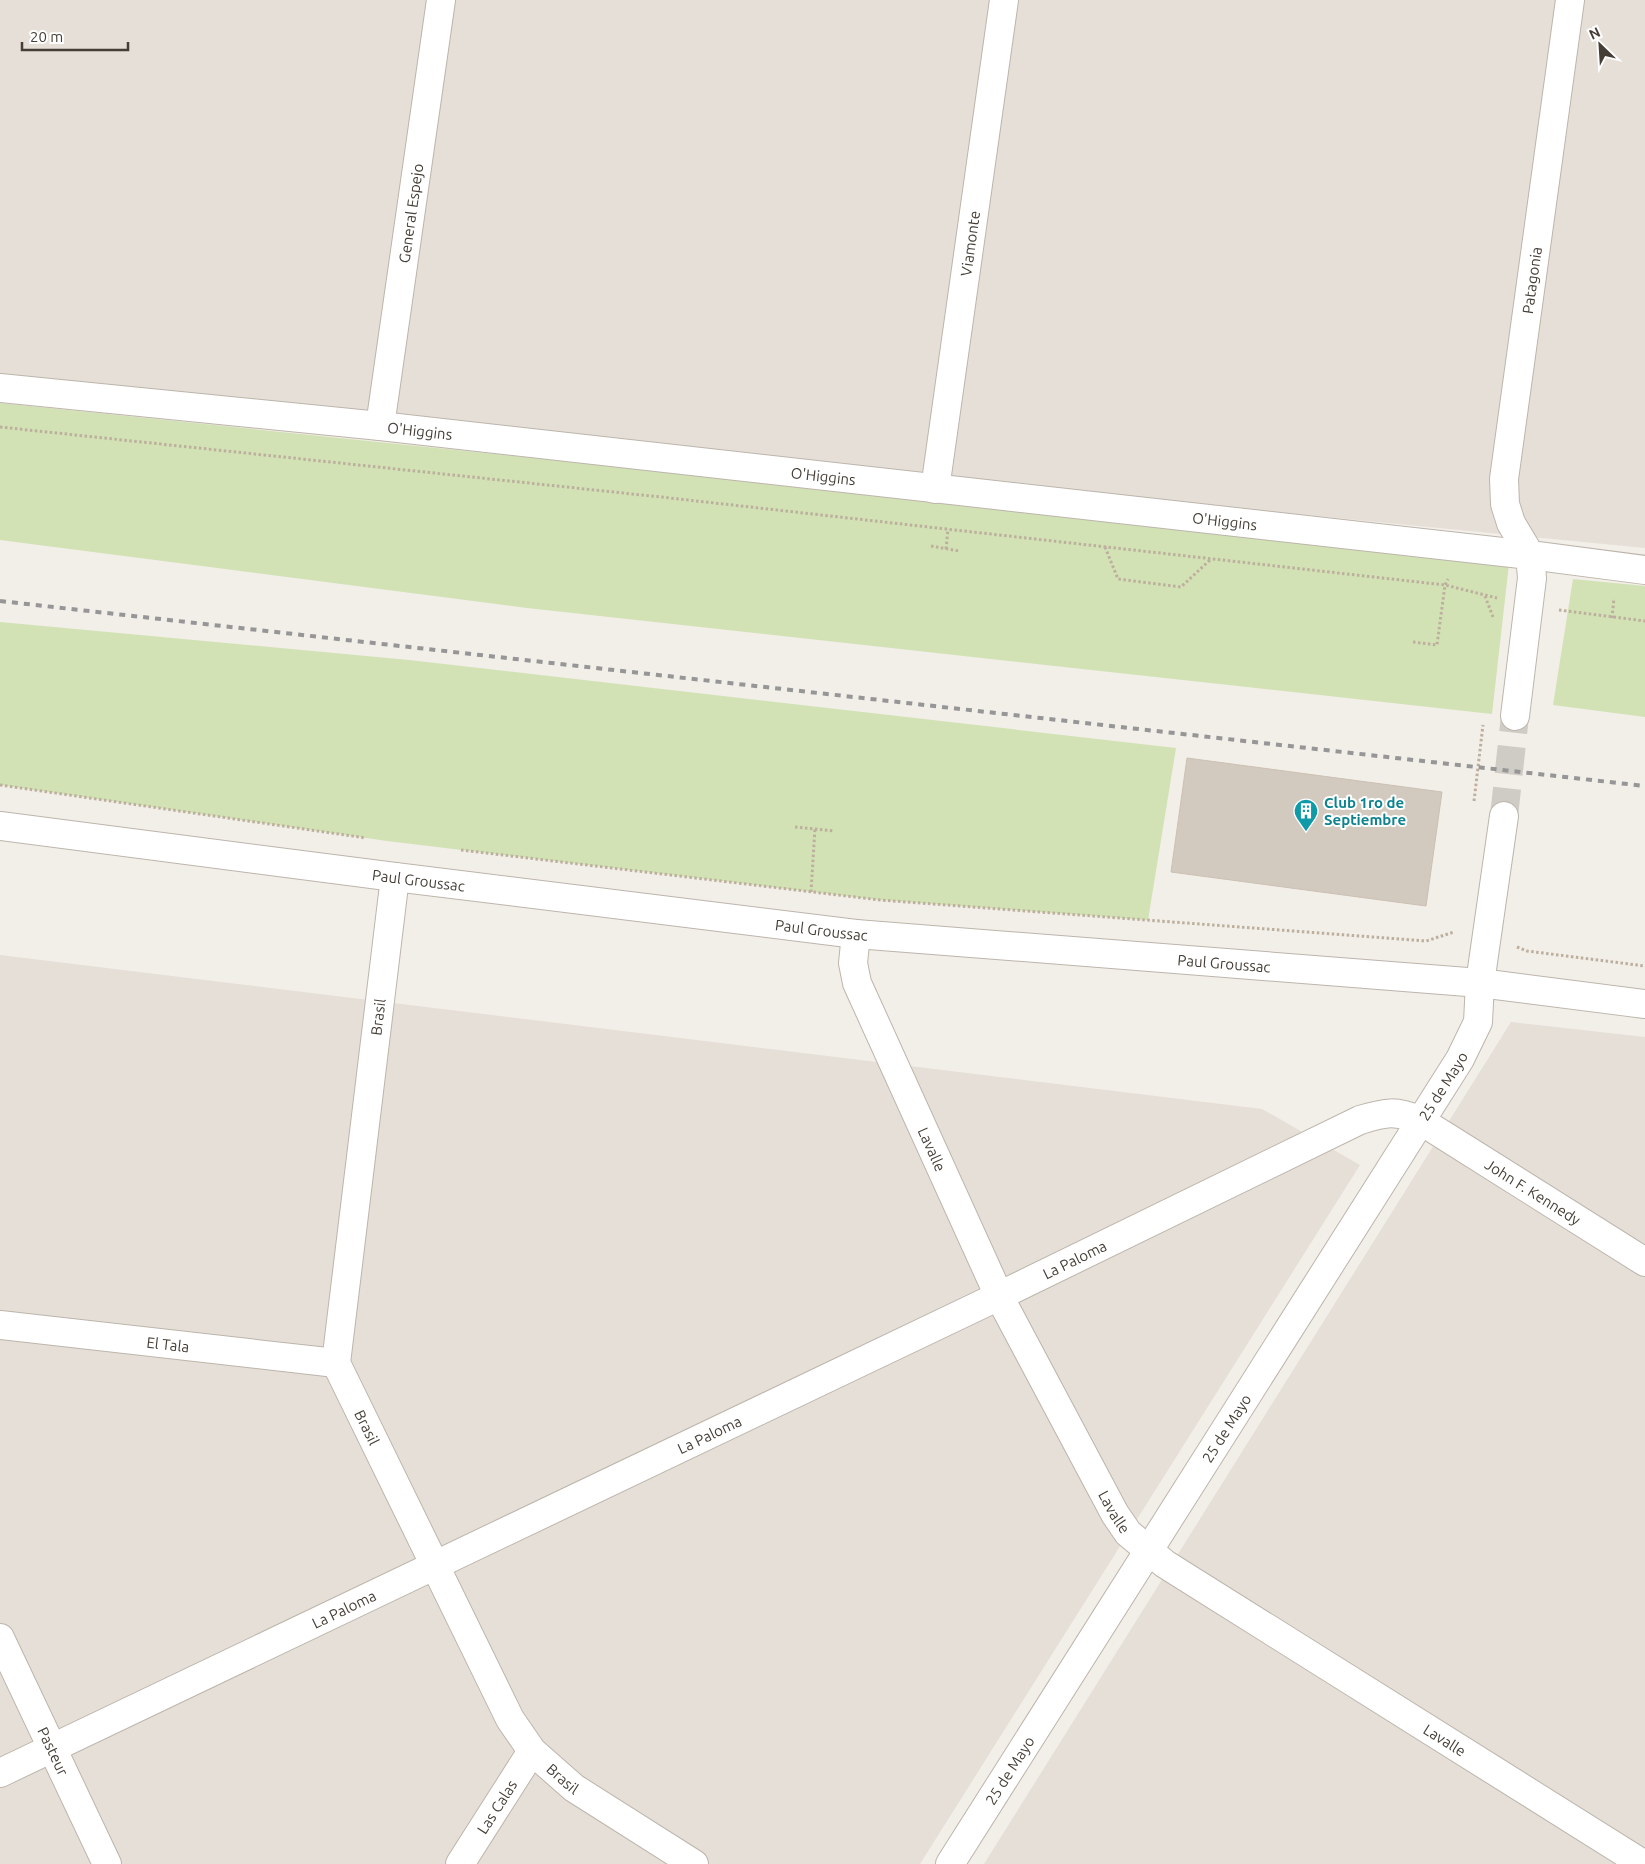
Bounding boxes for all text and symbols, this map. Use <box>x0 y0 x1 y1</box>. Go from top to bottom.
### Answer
scale bar <box>22 20 129 52</box>
north arrow <box>1575 20 1625 70</box>
text: N <box>1586 24 1603 43</box>
text: 20 m <box>30 28 63 45</box>
street label: General Espejo <box>395 162 426 264</box>
street label: Viamonte <box>957 210 983 277</box>
street label: Patagonia <box>1518 246 1544 315</box>
street label: O'Higgins <box>386 418 453 443</box>
street label: O'Higgins <box>790 464 857 488</box>
street label: O'Higgins <box>1191 509 1258 533</box>
place label: Club 1ro de Septiembre <box>1324 794 1406 828</box>
building icon: Club 1ro de Septiembre <box>1293 798 1319 832</box>
street label: Paul Groussac <box>371 866 466 894</box>
street label: Paul Groussac <box>774 916 868 943</box>
street label: Paul Groussac <box>1177 951 1271 975</box>
street label: Brasil <box>367 998 389 1036</box>
street label: 25 de Mayo <box>1415 1049 1471 1123</box>
street label: Lavalle <box>915 1124 950 1174</box>
street label: John F. Kennedy <box>1482 1155 1584 1228</box>
street label: La Paloma <box>1040 1236 1109 1282</box>
street label: El Tala <box>146 1333 190 1355</box>
street label: 25 de Mayo <box>1198 1391 1254 1465</box>
street label: Brasil <box>352 1407 383 1448</box>
street label: La Paloma <box>675 1412 744 1457</box>
street label: Lavalle <box>1096 1488 1134 1536</box>
street label: La Paloma <box>309 1586 379 1631</box>
street label: Lavalle <box>1421 1720 1469 1759</box>
street label: Pasteur <box>35 1724 72 1778</box>
street label: 25 de Mayo <box>981 1733 1037 1808</box>
street label: Brasil <box>544 1760 582 1797</box>
street label: Las Calas <box>473 1777 520 1837</box>

